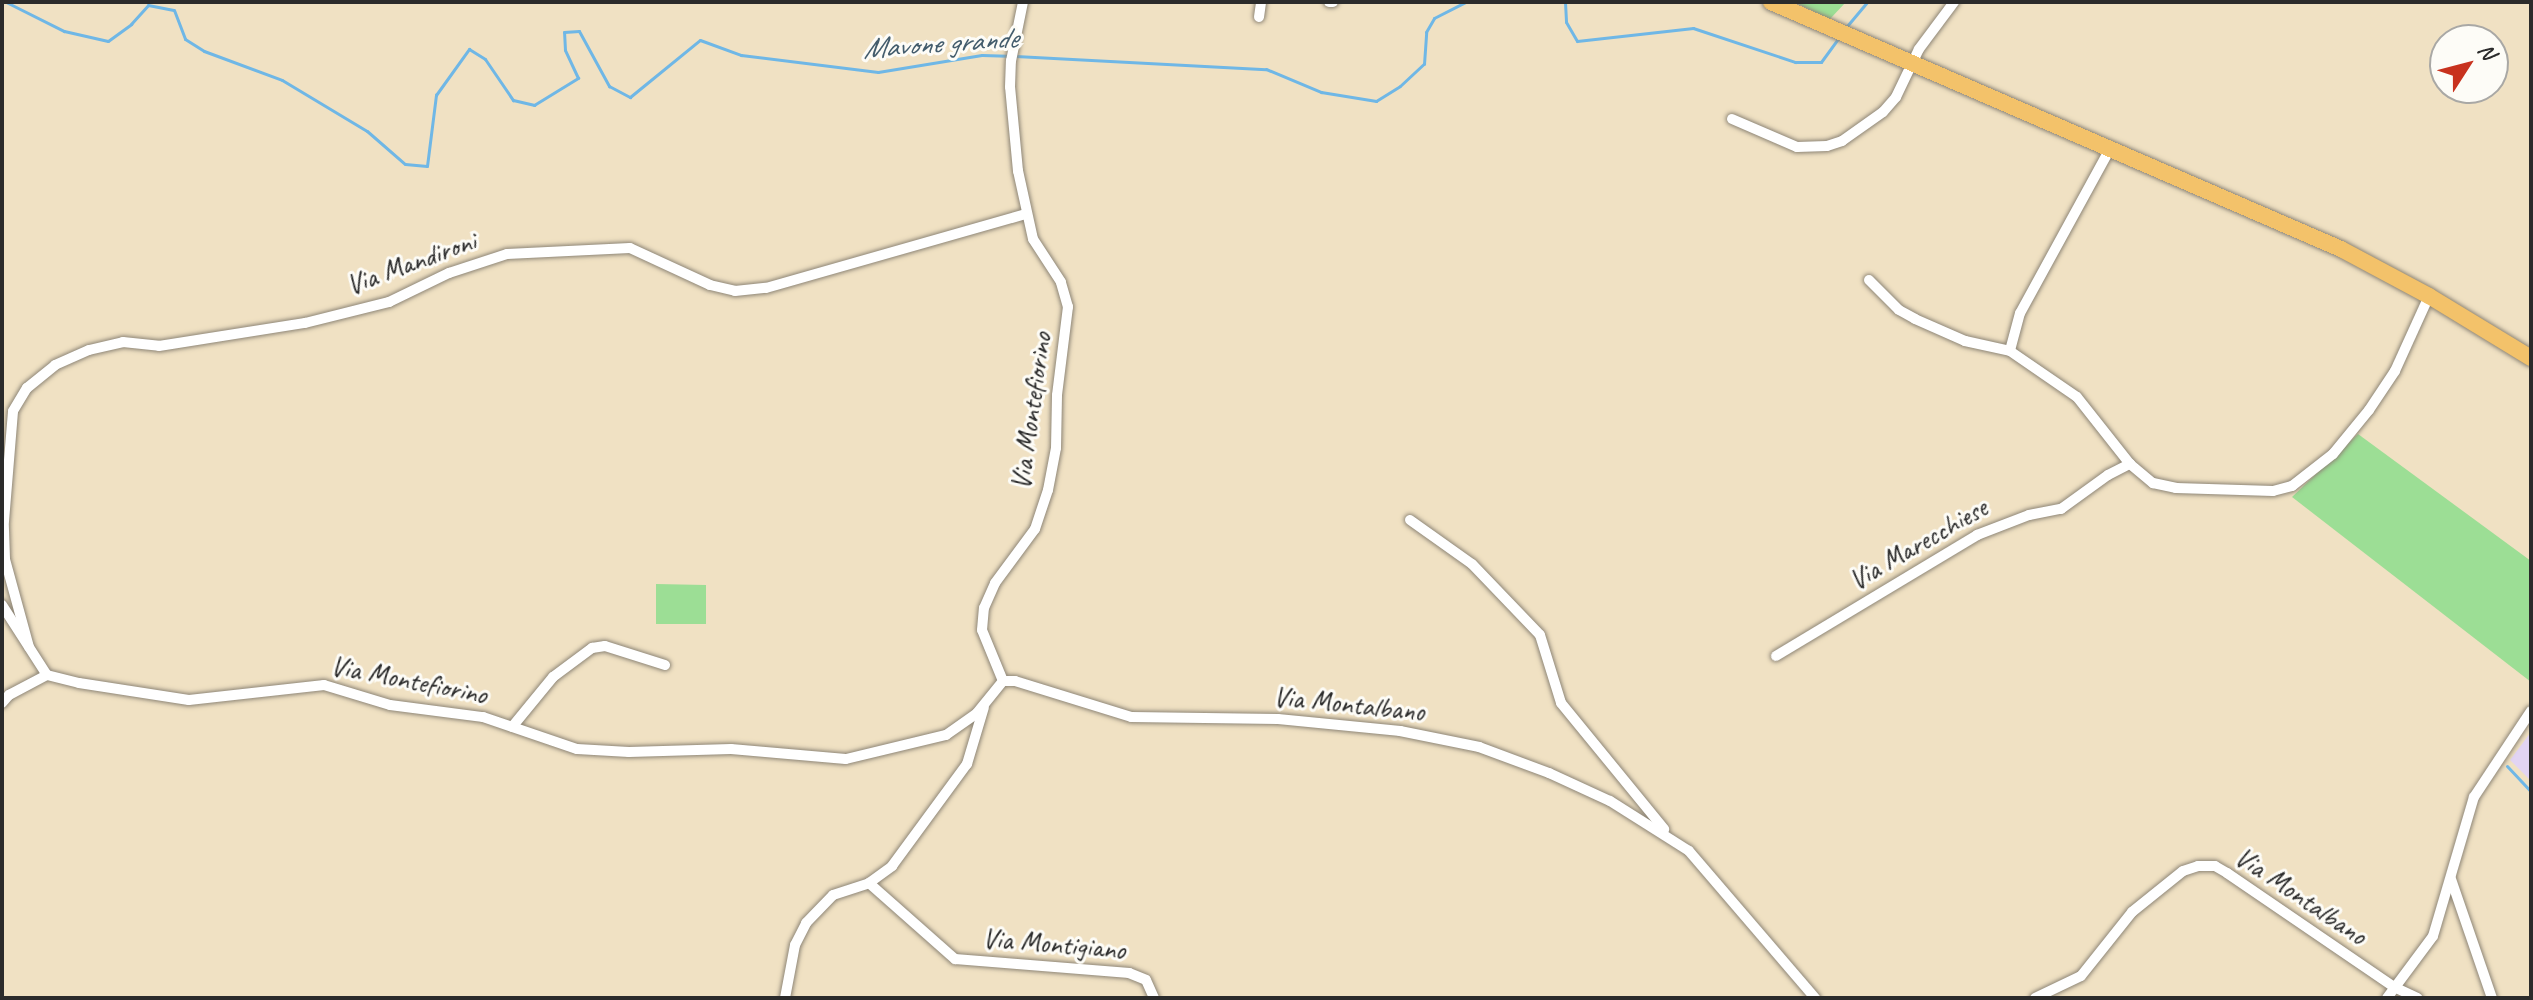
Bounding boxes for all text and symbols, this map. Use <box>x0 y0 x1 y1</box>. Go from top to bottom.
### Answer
water label: Mavone grande <box>862 20 1018 66</box>
north arrow <box>2429 24 2509 104</box>
text: N <box>2471 37 2502 65</box>
street label: Via Mandironi <box>341 224 481 302</box>
street label: Via Montefiorino <box>1003 330 1059 492</box>
street label: Via Marecchiese <box>1843 491 1993 597</box>
street label: Via Montefiorino <box>328 648 490 712</box>
street label: Via Montalbano <box>1272 679 1426 729</box>
street label: Via Montalbano <box>2229 840 2373 952</box>
street label: Via Montigiano <box>981 921 1127 967</box>

